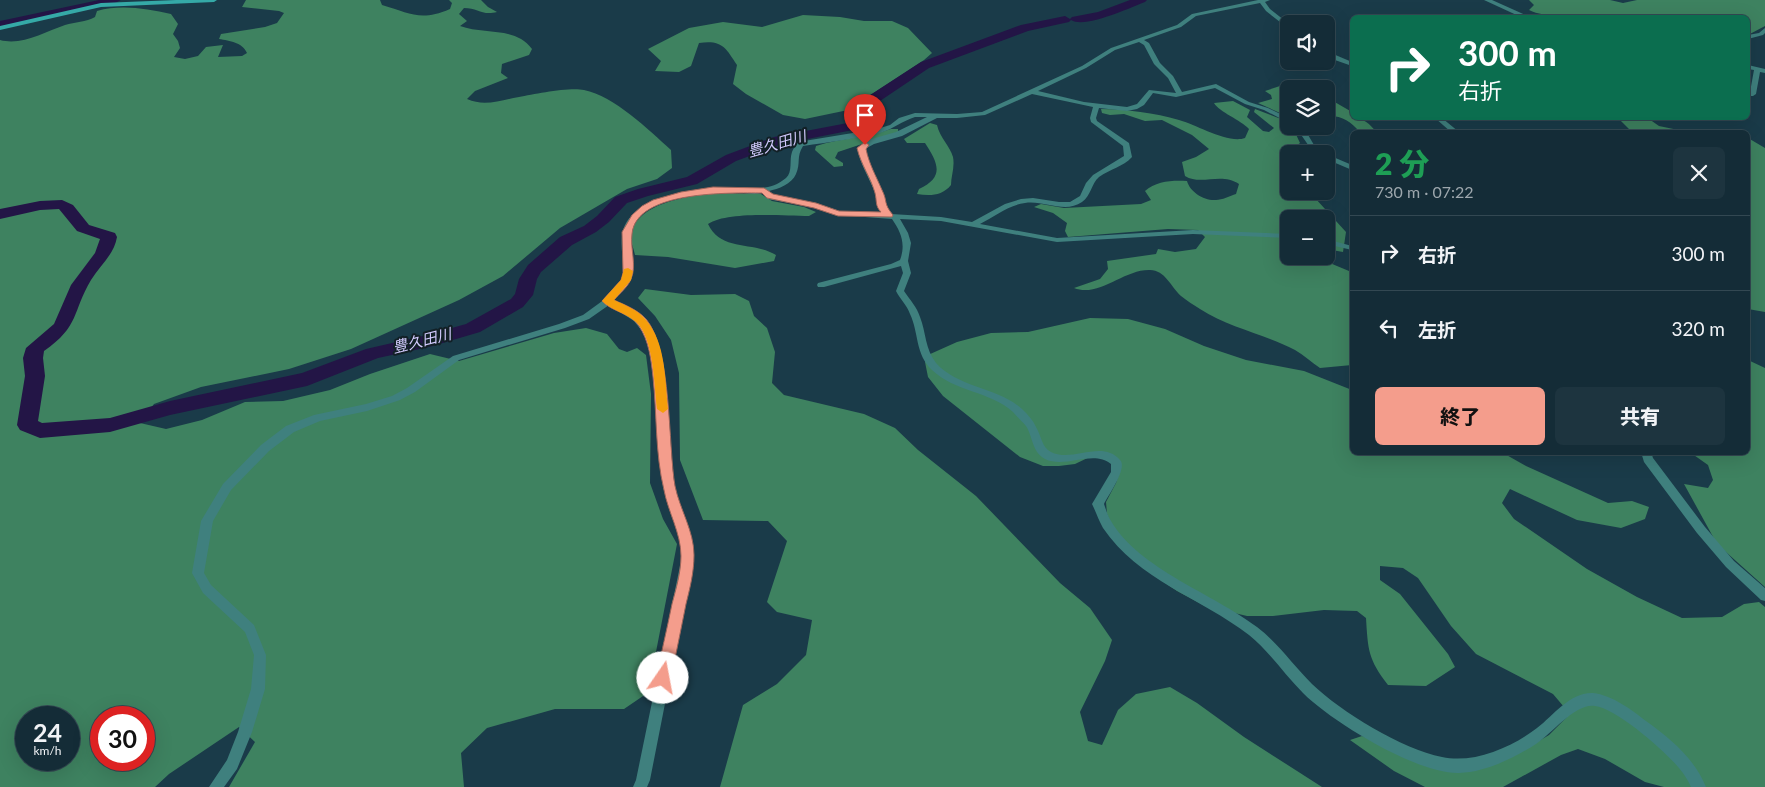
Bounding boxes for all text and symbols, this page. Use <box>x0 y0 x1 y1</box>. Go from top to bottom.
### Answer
map controls <box>1280 15 1335 265</box>
button: sound <box>1280 15 1335 70</box>
text: 300 m <box>1458 31 1557 73</box>
icon: right <box>1375 35 1440 100</box>
text: 右折 <box>1458 77 1502 104</box>
button: layers <box>1280 80 1335 135</box>
pin <box>844 94 886 145</box>
icon: arrive <box>851 101 879 129</box>
water label: 豊久田川 <box>745 126 810 160</box>
button: + <box>1280 145 1335 200</box>
text: 2 分 <box>1375 145 1429 181</box>
button: close <box>1673 147 1725 199</box>
text: 730 m · 07:22 <box>1375 182 1474 201</box>
button: − <box>1280 210 1335 265</box>
icon: right <box>1375 239 1403 267</box>
text: 300 m <box>1671 242 1725 265</box>
text: 右折 <box>1418 243 1456 266</box>
icon: left <box>1375 314 1403 342</box>
text: 320 m <box>1671 317 1725 340</box>
text: 左折 <box>1418 318 1456 341</box>
water label: 豊久田川 <box>390 324 455 356</box>
button: 終了 <box>1375 387 1545 445</box>
button: 共有 <box>1555 387 1725 445</box>
position arrow <box>636 651 688 703</box>
speed limit sign: 30 <box>90 706 155 771</box>
text: 24 <box>33 717 62 747</box>
text: km/h <box>33 743 62 758</box>

